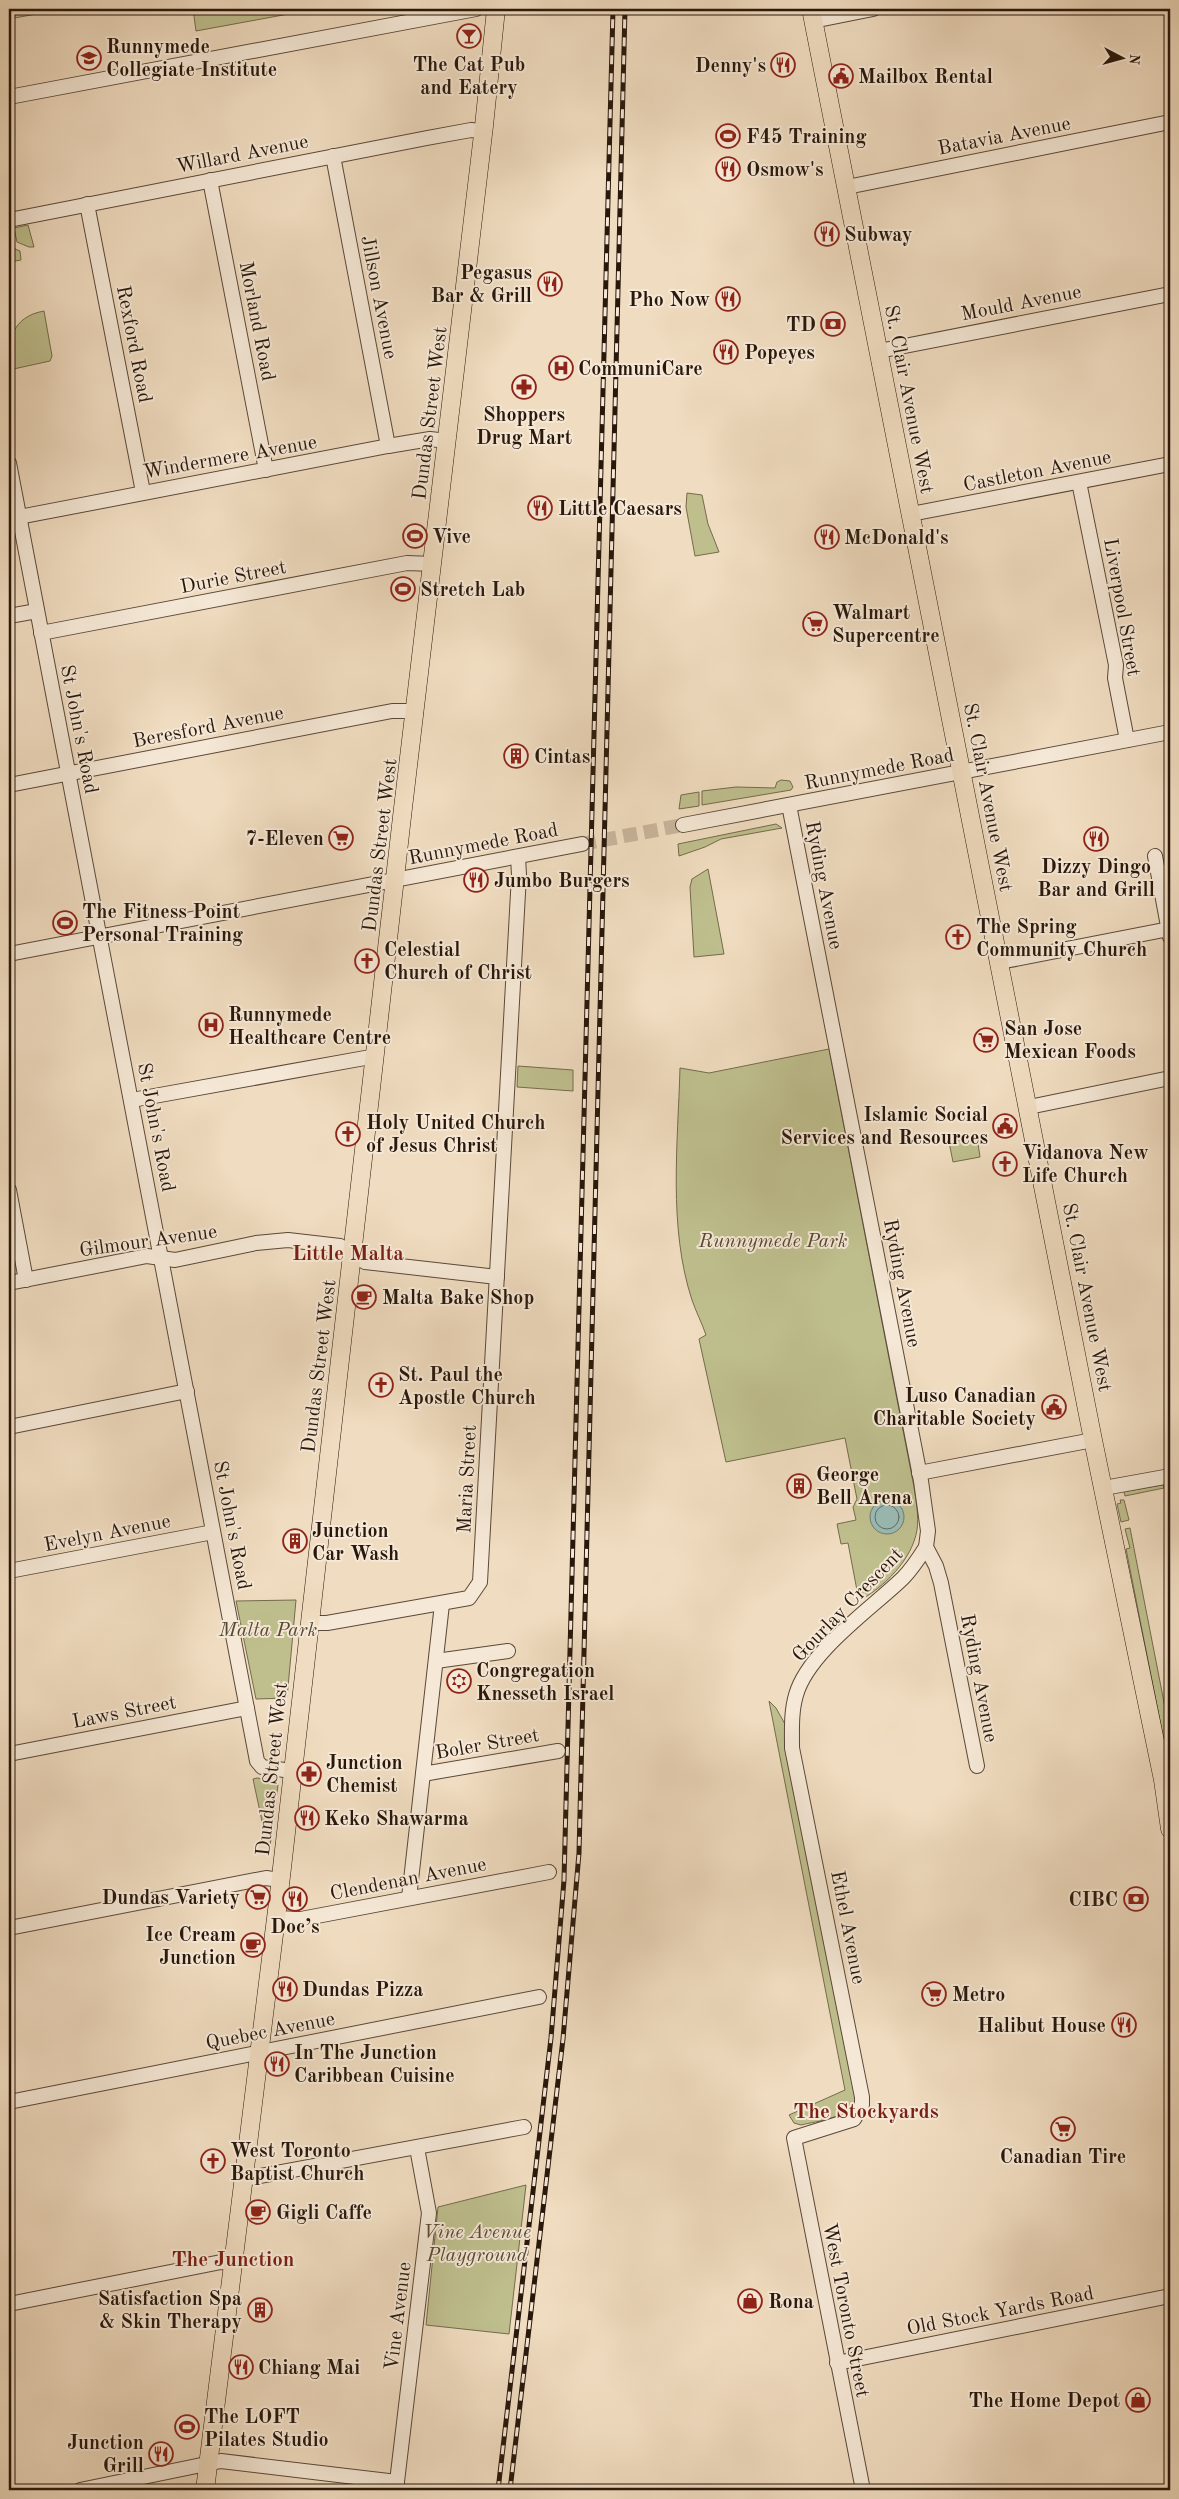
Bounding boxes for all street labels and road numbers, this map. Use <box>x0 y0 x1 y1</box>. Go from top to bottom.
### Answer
street label: Batavia Avenue <box>936 114 1073 160</box>
street label: Willard Avenue <box>175 132 310 178</box>
street label: Jillson Avenue <box>356 234 400 361</box>
street label: Morland Road <box>235 260 277 383</box>
street label: Mould Avenue <box>959 282 1083 325</box>
street label: Rexford Road <box>112 284 154 405</box>
street label: St. Clair Avenue West <box>880 303 936 495</box>
street label: Dundas Street West <box>410 325 452 501</box>
street label: Windermere Avenue <box>142 433 319 483</box>
street label: Castleton Avenue <box>962 448 1113 496</box>
street label: Liverpool Street <box>1099 537 1143 678</box>
street label: Durie Street <box>179 558 288 598</box>
street label: St John's Road <box>56 663 100 796</box>
street label: St. Clair Avenue West <box>959 701 1015 893</box>
street label: Beresford Avenue <box>131 704 286 752</box>
street label: Runnymede Road <box>803 746 956 794</box>
street label: Dundas Street West <box>360 757 402 933</box>
street label: Ryding Avenue <box>801 819 845 951</box>
street label: Runnymede Road <box>407 821 560 869</box>
street label: St John's Road <box>133 1061 177 1194</box>
street label: St. Clair Avenue West <box>1058 1201 1114 1393</box>
street label: Ryding Avenue <box>879 1217 923 1349</box>
street label: Gilmour Avenue <box>78 1222 218 1262</box>
street label: Dundas Street West <box>299 1278 341 1454</box>
street label: Maria Street <box>455 1424 481 1534</box>
street label: St John's Road <box>209 1459 253 1592</box>
street label: Evelyn Avenue <box>42 1512 172 1556</box>
street label: Gourlay Crescent <box>789 1545 908 1666</box>
street label: Ryding Avenue <box>956 1612 1000 1744</box>
street label: Dundas Street West <box>254 1681 292 1857</box>
street label: Laws Street <box>71 1693 178 1733</box>
street label: Boler Street <box>434 1726 541 1764</box>
street label: Clendenan Avenue <box>328 1855 488 1905</box>
street label: Ethel Avenue <box>826 1869 868 1986</box>
street label: Quebec Avenue <box>204 2010 337 2054</box>
street label: West Toronto Street <box>818 2221 872 2399</box>
street label: Vine Avenue <box>382 2261 416 2372</box>
street label: Old Stock Yards Road <box>905 2284 1096 2340</box>

